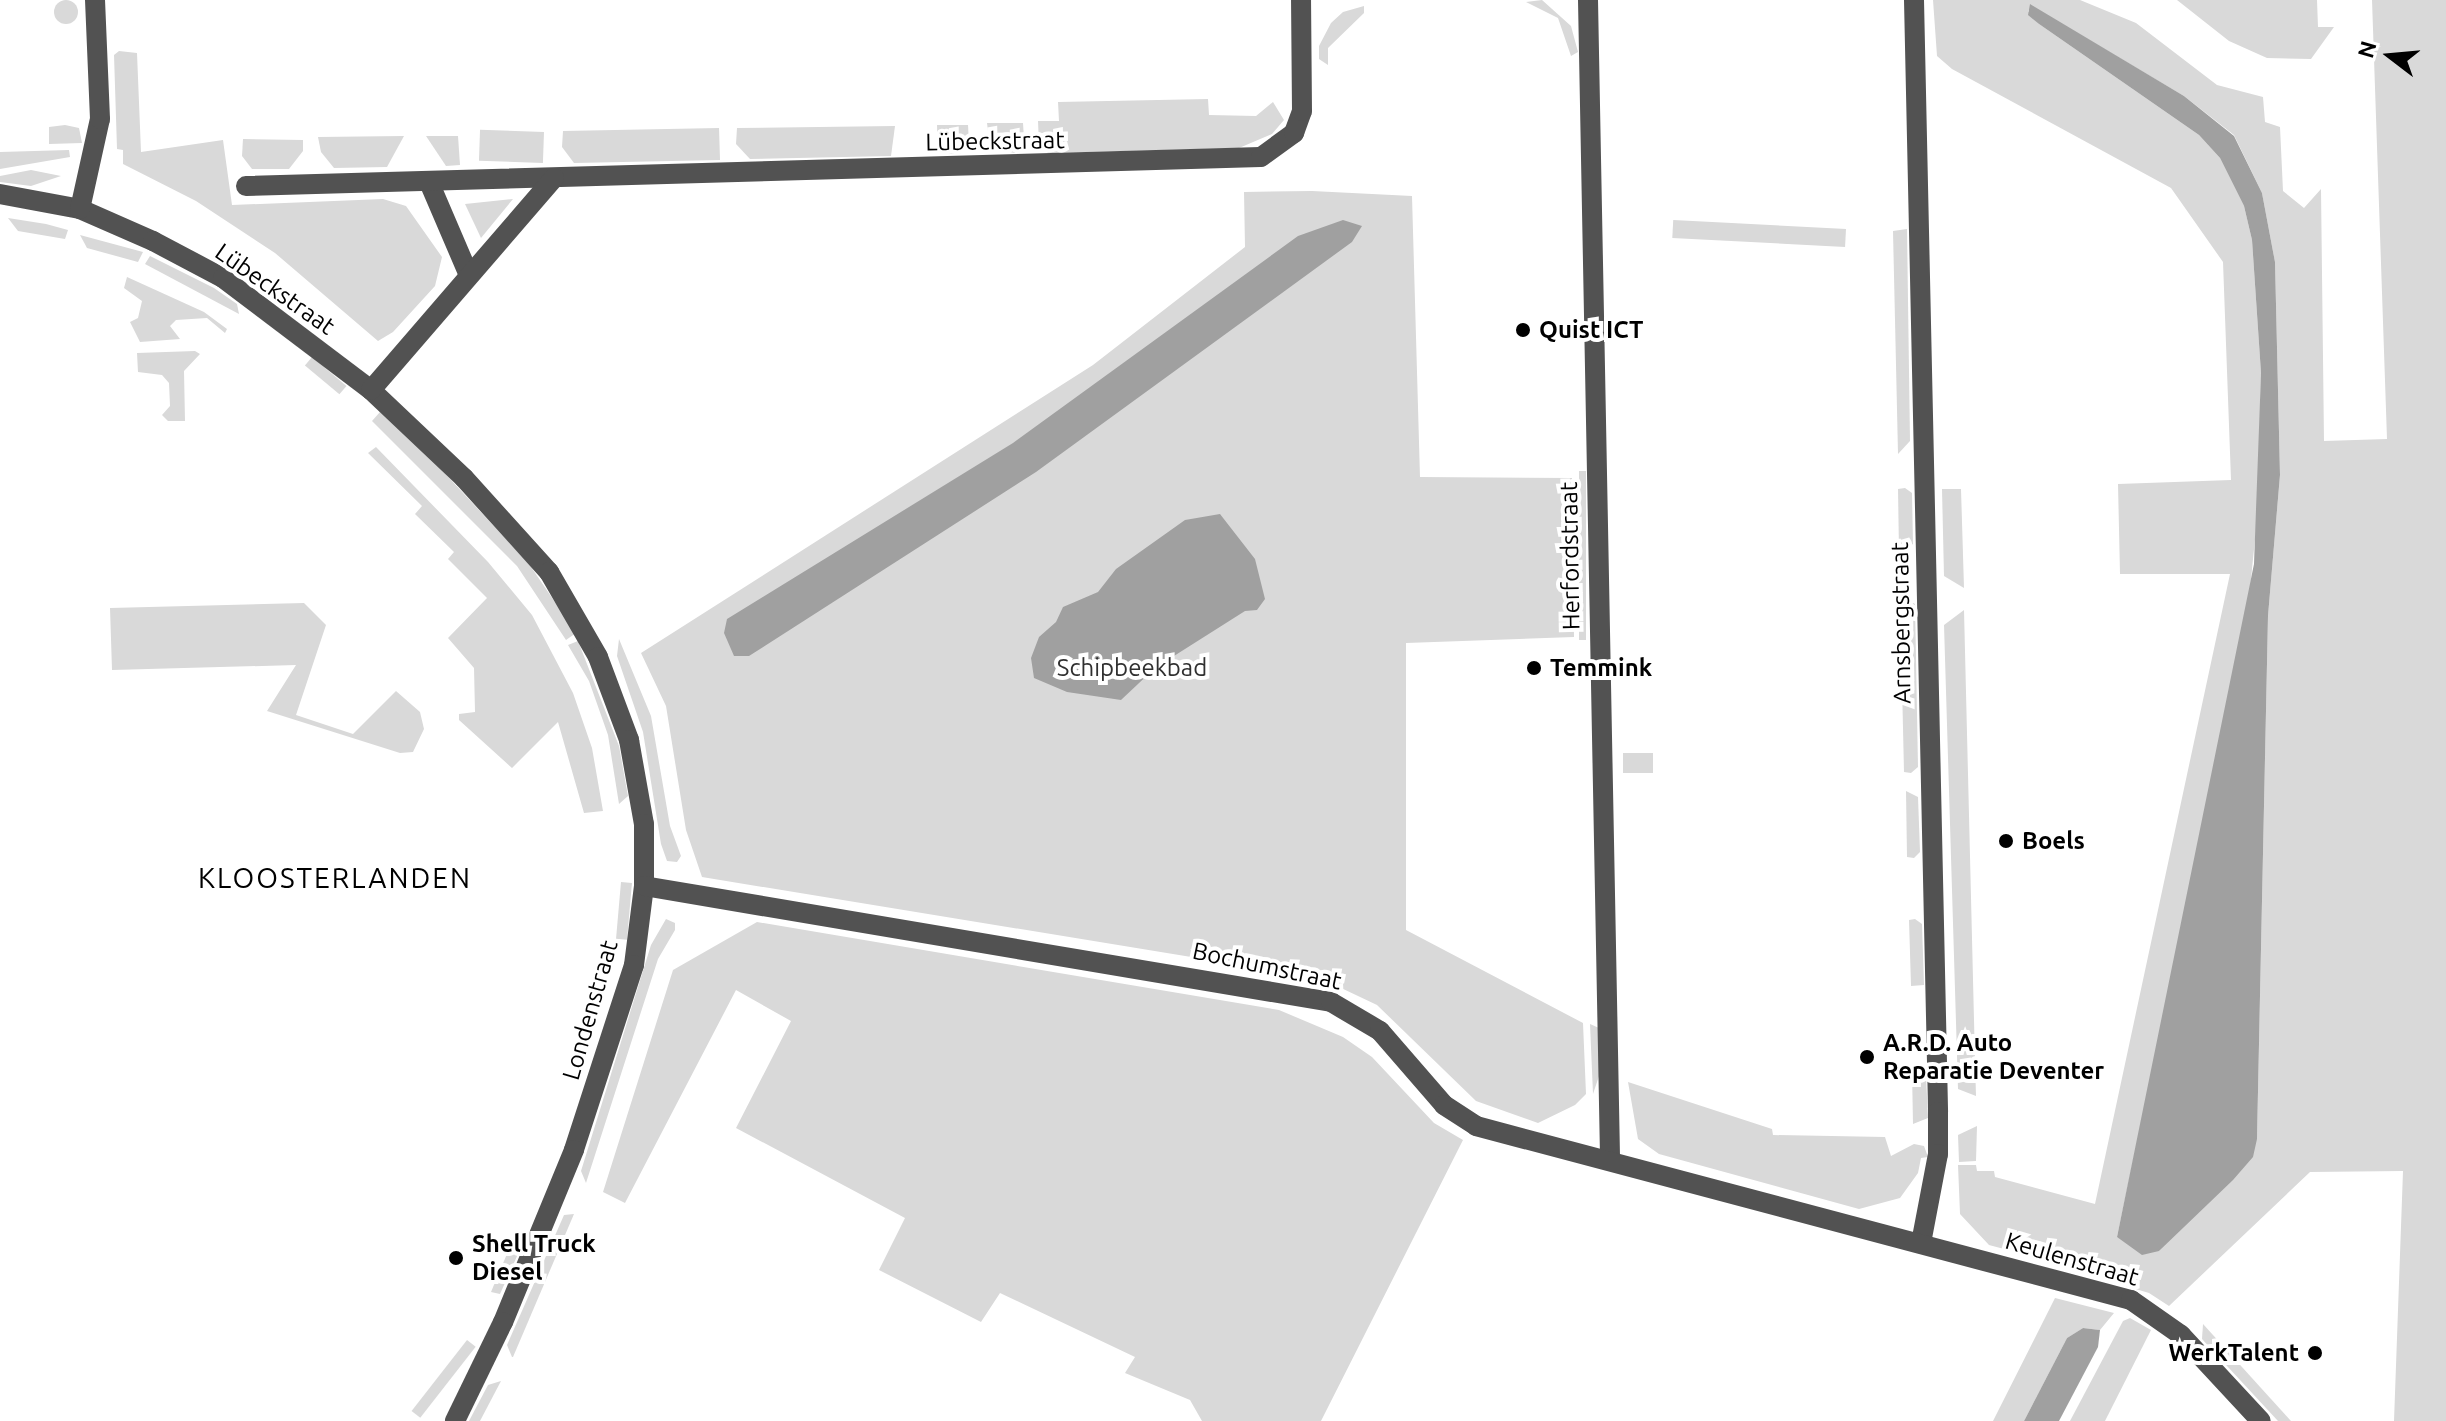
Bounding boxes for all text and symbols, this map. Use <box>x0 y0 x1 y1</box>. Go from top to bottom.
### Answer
north arrow <box>2350 16 2430 96</box>
text: N <box>2352 38 2381 61</box>
street label: Lübeckstraat <box>925 125 1065 157</box>
street label: Lübeckstraat <box>210 237 340 341</box>
place label: Quist ICT <box>1539 316 1643 344</box>
marker: Quist ICT <box>1514 321 1532 339</box>
street label: Herfordstraat <box>1554 482 1586 630</box>
street label: Arnsbergstraat <box>1885 542 1917 704</box>
park label: Schipbeekbad <box>1057 654 1207 682</box>
place label: Temmink <box>1550 654 1652 682</box>
marker: Temmink <box>1525 659 1543 677</box>
place label: Boels <box>2022 827 2085 855</box>
marker: Boels <box>1997 832 2015 850</box>
district label: KLOOSTERLANDEN <box>198 861 472 895</box>
street label: Bochumstraat <box>1190 936 1344 996</box>
street label: Londenstraat <box>556 937 624 1083</box>
place label: A.R.D. Auto Reparatie Deventer <box>1883 1029 2104 1085</box>
marker: A.R.D. Auto Reparatie Deventer <box>1858 1048 1876 1066</box>
street label: Keulenstraat <box>2002 1226 2142 1292</box>
place label: Shell Truck Diesel <box>472 1230 596 1286</box>
marker: Shell Truck Diesel <box>447 1249 465 1267</box>
place label: WerkTalent <box>2169 1339 2299 1367</box>
marker: WerkTalent <box>2306 1344 2324 1362</box>

